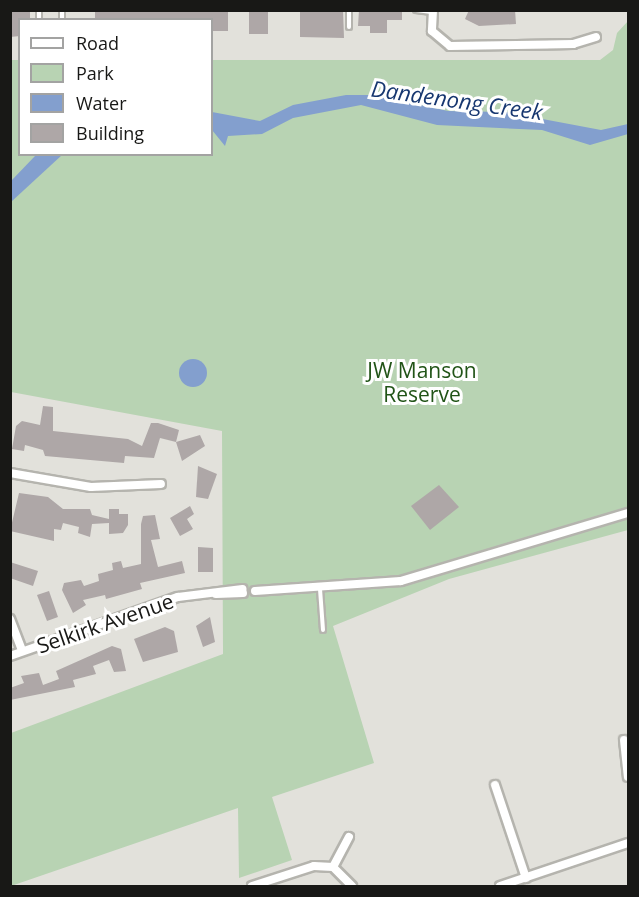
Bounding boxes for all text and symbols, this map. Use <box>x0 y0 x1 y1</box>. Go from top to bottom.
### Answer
legend <box>18 18 213 156</box>
text: Road <box>76 31 119 55</box>
text: Park <box>76 61 114 85</box>
water label: Dandenong Creek <box>370 75 544 125</box>
text: Water <box>76 91 127 115</box>
text: Building <box>76 121 144 145</box>
park label: JW Manson Reserve <box>367 357 477 407</box>
street label: Selkirk Avenue <box>33 588 177 658</box>

